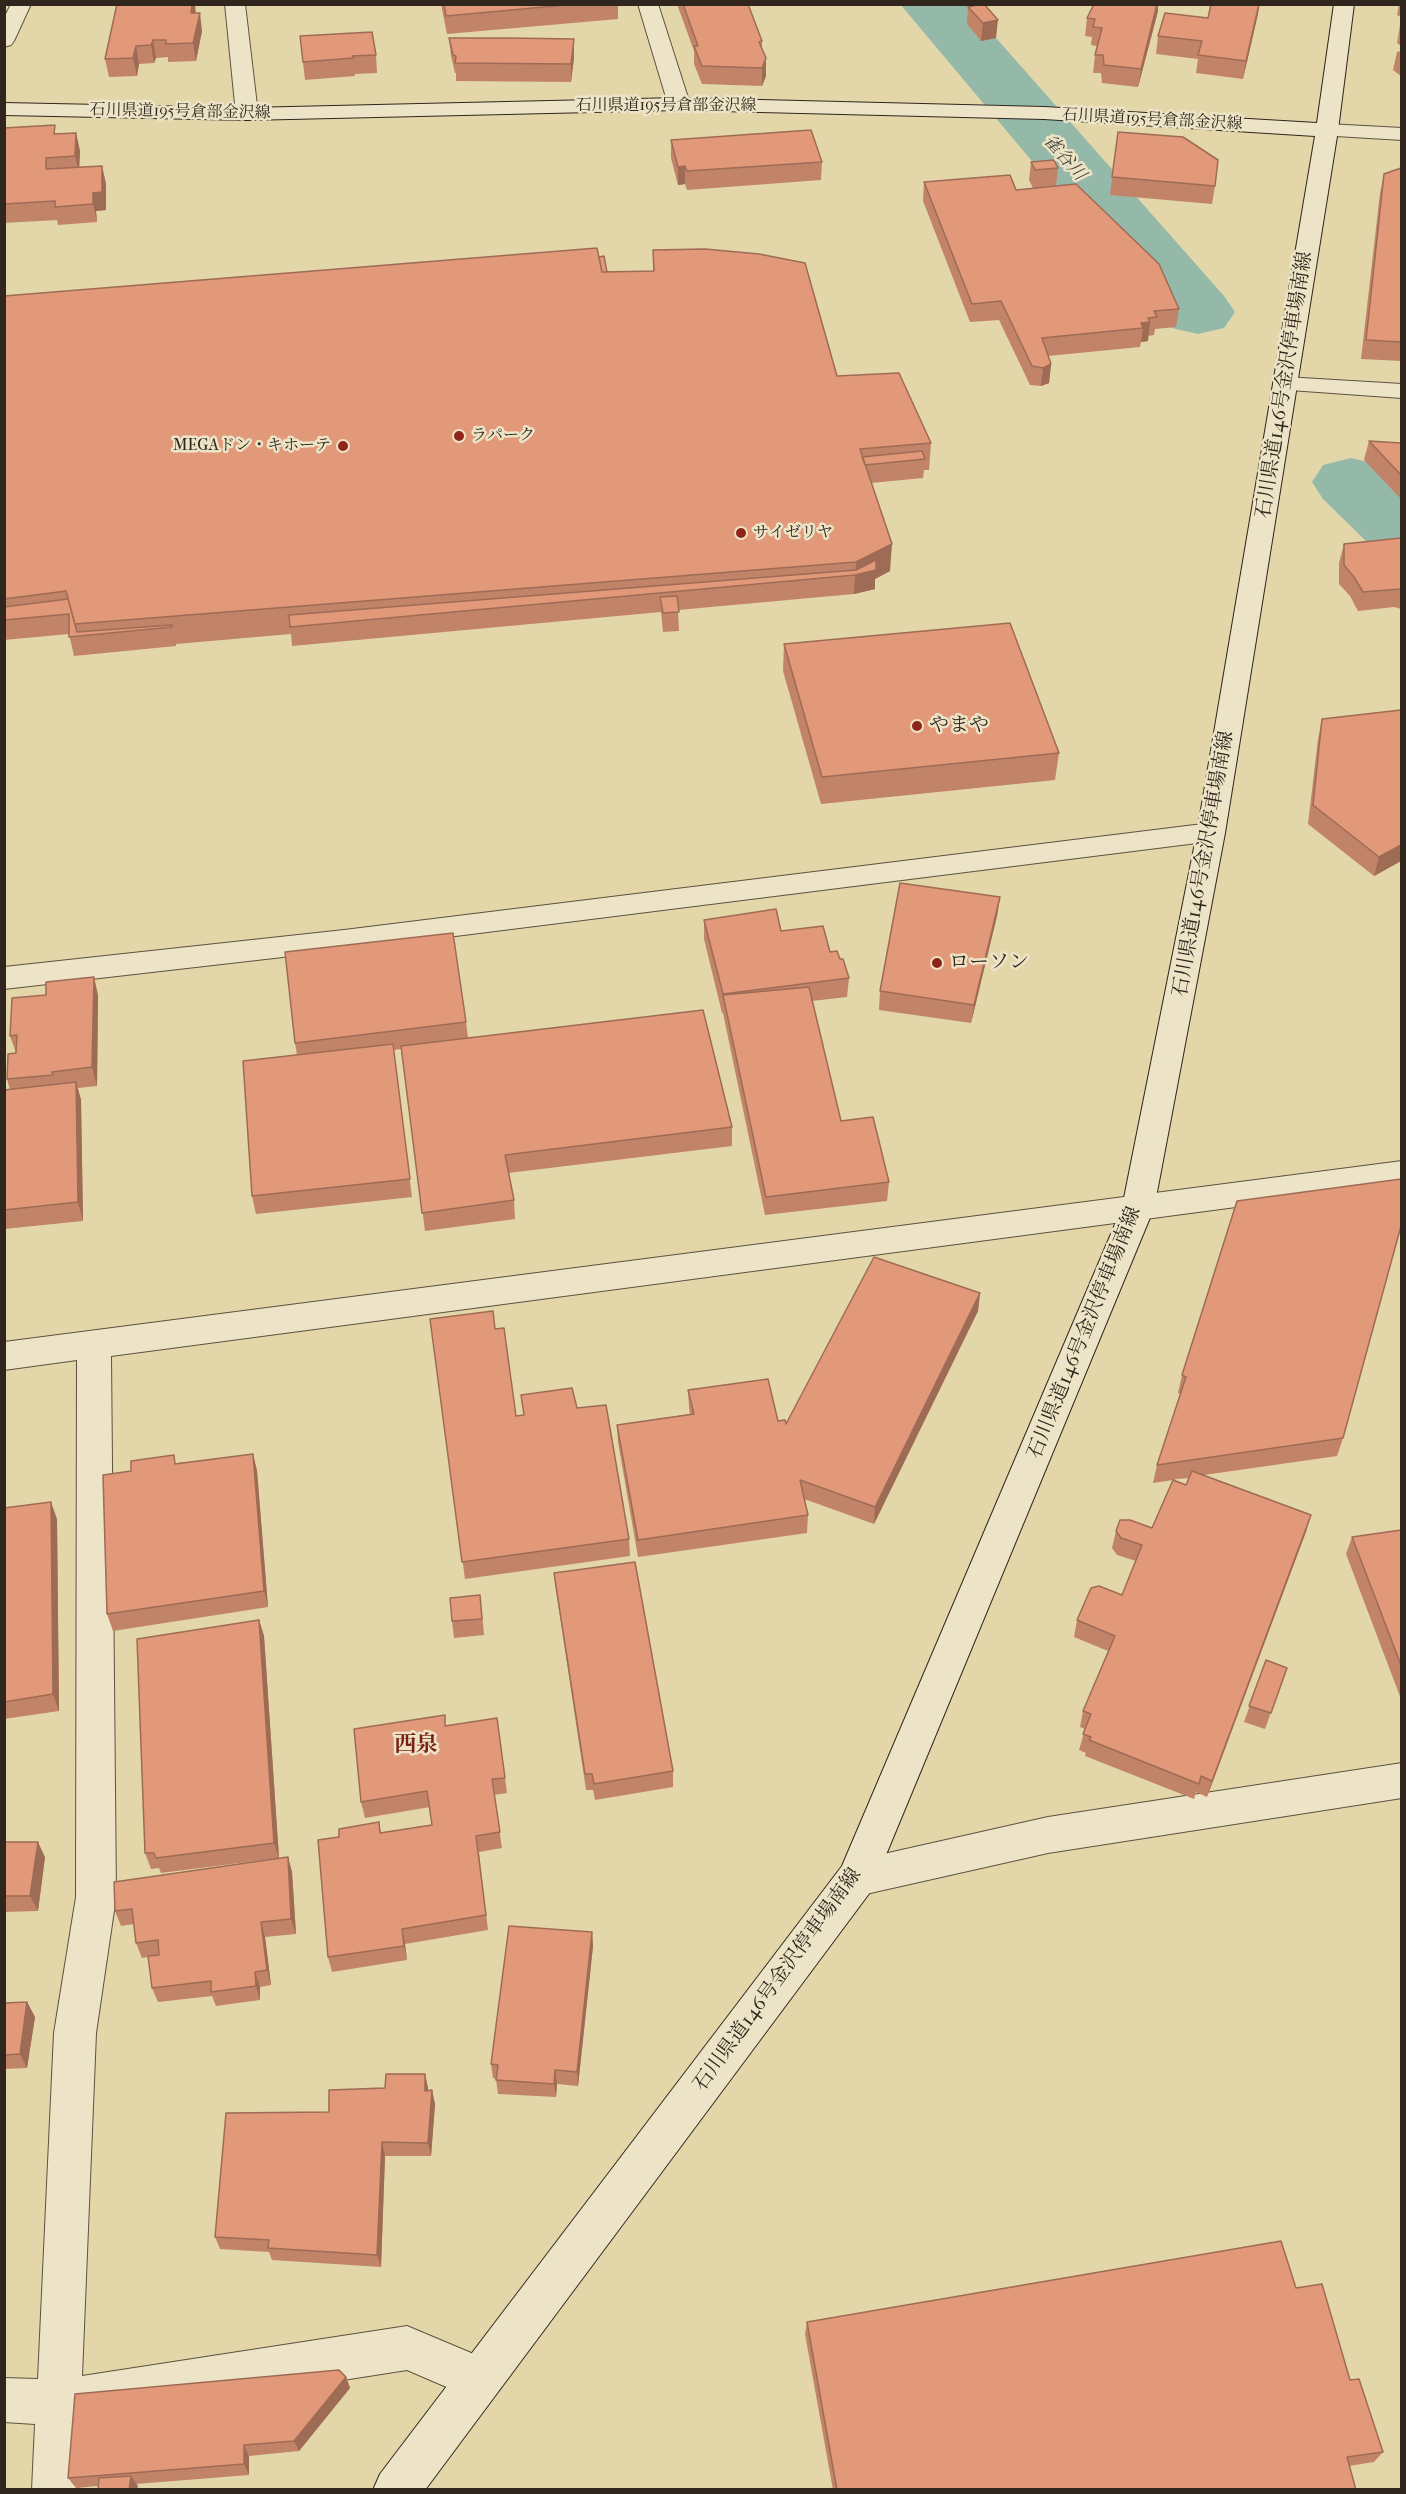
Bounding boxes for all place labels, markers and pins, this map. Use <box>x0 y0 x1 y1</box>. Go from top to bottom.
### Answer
place label: ラパーク <box>471 426 535 446</box>
marker: ラパーク <box>452 429 466 443</box>
place label: MEGAドン・キホーテ <box>173 436 331 456</box>
marker: MEGAドン・キホーテ <box>336 439 350 453</box>
place label: サイゼリヤ <box>753 523 833 543</box>
marker: サイゼリヤ <box>734 526 748 540</box>
place label: やまや <box>929 714 989 738</box>
marker: やまや <box>910 719 924 733</box>
place label: ローソン <box>949 951 1029 975</box>
marker: ローソン <box>930 956 944 970</box>

